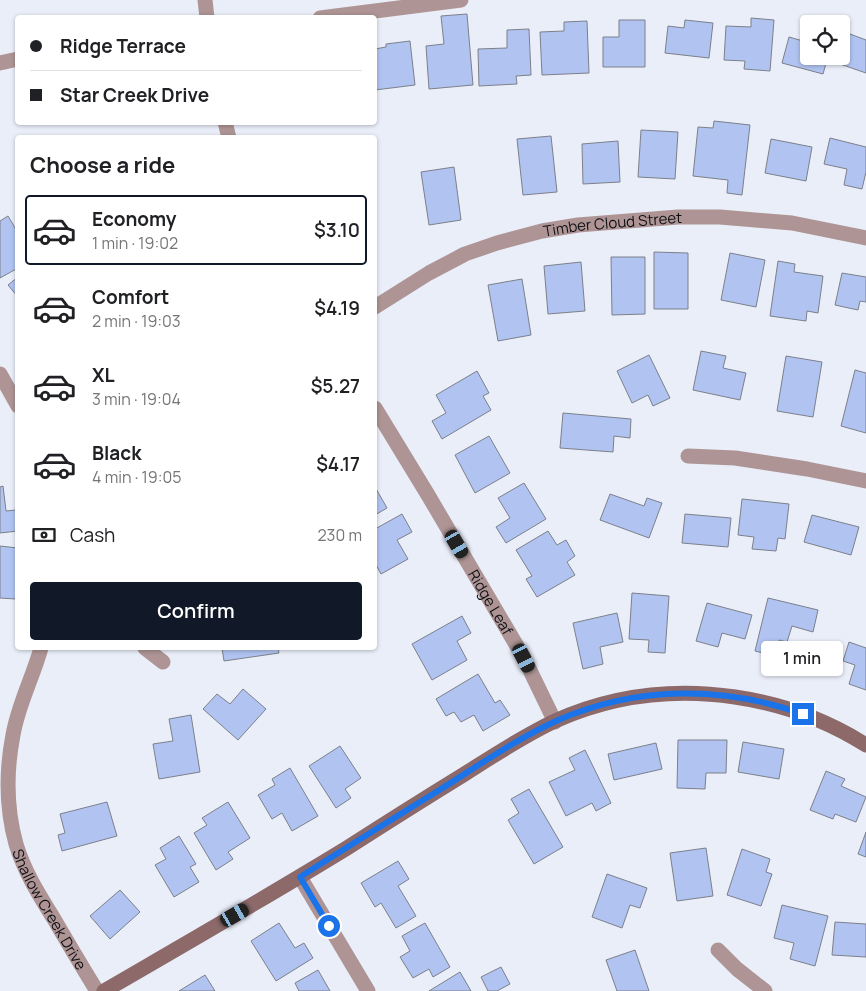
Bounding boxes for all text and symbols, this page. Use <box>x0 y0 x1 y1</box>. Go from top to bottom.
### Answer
map controls <box>800 15 850 65</box>
button: locate <box>800 15 850 65</box>
text: Ridge Terrace <box>60 33 186 59</box>
text: Star Creek Drive <box>60 82 209 108</box>
text: Choose a ride <box>30 150 175 180</box>
text: Economy <box>92 206 176 232</box>
street label: Timber Cloud Street <box>542 207 682 241</box>
icon: car <box>32 208 77 253</box>
text: $3.10 <box>314 217 360 243</box>
text: 1 min · 19:02 <box>92 232 178 254</box>
text: Comfort <box>92 284 169 310</box>
icon: car <box>32 286 77 331</box>
text: $4.19 <box>314 295 360 321</box>
text: 2 min · 19:03 <box>92 310 181 332</box>
text: XL <box>92 362 115 388</box>
icon: car <box>32 364 77 409</box>
text: $5.27 <box>311 373 360 399</box>
text: 3 min · 19:04 <box>92 388 181 410</box>
text: Black <box>92 440 141 466</box>
icon: car <box>32 442 77 487</box>
text: $4.17 <box>316 451 360 477</box>
text: 4 min · 19:05 <box>92 466 181 488</box>
icon: cash <box>30 521 58 549</box>
text: Cash <box>70 522 115 548</box>
text: 230 m <box>318 524 362 546</box>
car <box>443 527 470 561</box>
street label: Ridge Leaf <box>464 565 519 639</box>
button: Confirm <box>30 582 362 640</box>
car <box>510 641 537 675</box>
callout: 1 min <box>762 642 844 676</box>
text: 1 min <box>783 647 821 669</box>
route end <box>792 703 814 725</box>
street label: Shallow Creek Drive <box>8 846 92 974</box>
car <box>218 901 251 929</box>
route start <box>318 915 340 937</box>

